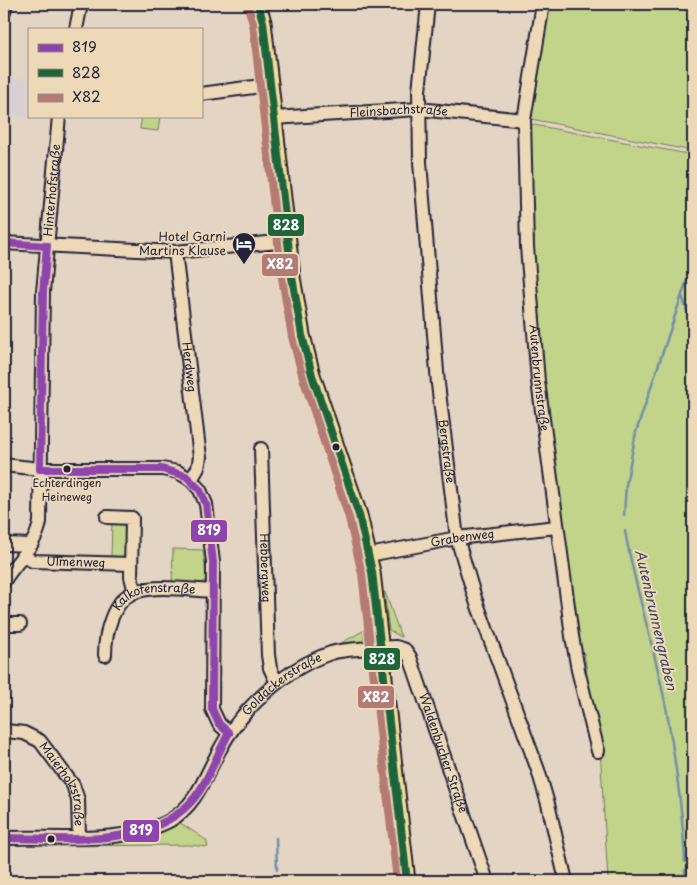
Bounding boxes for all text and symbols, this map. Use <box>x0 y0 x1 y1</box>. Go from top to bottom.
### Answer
legend <box>28 28 202 118</box>
text: 819 <box>72 34 97 57</box>
text: 828 <box>72 60 101 83</box>
text: X82 <box>72 84 101 107</box>
street label: Fleinsbachstraße <box>349 99 449 121</box>
street label: Hinterhofstraße <box>38 143 64 237</box>
line badge: 828 <box>267 213 305 237</box>
text: 828 <box>273 214 299 235</box>
place label: Hotel Garni Martins Klause <box>139 227 226 259</box>
hotel icon: Hotel Garni Martins Klause <box>231 231 257 265</box>
line badge: X82 <box>261 253 299 277</box>
text: X82 <box>266 253 293 274</box>
street label: Autenbrunnstraße <box>525 324 555 432</box>
street label: Herdweg <box>178 341 202 393</box>
street label: Bergstraße <box>434 418 460 484</box>
unlabelled marker <box>331 442 341 452</box>
marker: Echterdingen Heineweg <box>62 464 72 474</box>
place label: Echterdingen Heineweg <box>33 474 101 505</box>
line badge: 819 <box>190 519 228 543</box>
text: 819 <box>197 519 221 540</box>
street label: Grabenweg <box>429 524 495 551</box>
street label: Hebbergweg <box>256 533 276 603</box>
water label: Autenbrunnengraben <box>630 547 683 693</box>
street label: Ulmenweg <box>46 551 106 571</box>
street label: Kalkofenstraße <box>107 578 196 614</box>
line badge: 828 <box>363 647 401 671</box>
street label: Goldäckerstraße <box>237 648 324 719</box>
text: 828 <box>369 648 395 669</box>
line badge: X82 <box>357 685 395 709</box>
text: X82 <box>362 686 389 707</box>
street label: Waldenbucher Straße <box>415 690 473 815</box>
street label: Maierholzstraße <box>36 738 89 826</box>
line badge: 819 <box>122 819 160 843</box>
text: 819 <box>129 819 153 840</box>
unlabelled marker <box>46 834 56 844</box>

